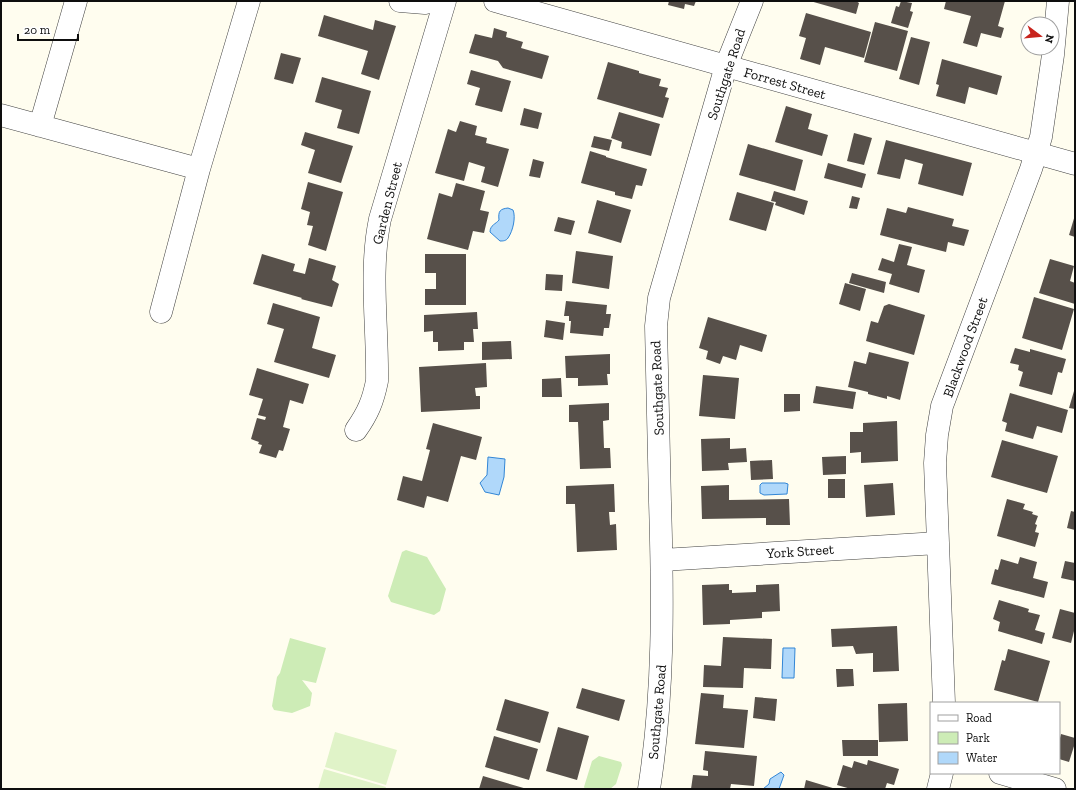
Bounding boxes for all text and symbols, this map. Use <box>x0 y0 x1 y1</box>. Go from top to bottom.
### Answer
scale bar <box>18 16 78 42</box>
north arrow <box>1020 16 1060 56</box>
text: 20 m <box>24 23 51 37</box>
street label: Southgate Road <box>704 26 749 122</box>
text: N <box>1042 33 1057 45</box>
street label: Forrest Street <box>742 64 829 104</box>
street label: Garden Street <box>369 159 406 246</box>
street label: Blackwood Street <box>939 294 992 400</box>
street label: Southgate Road <box>647 340 668 436</box>
street label: York Street <box>765 541 835 562</box>
street label: Southgate Road <box>645 664 670 760</box>
legend <box>930 702 1060 774</box>
text: Road <box>966 711 992 725</box>
text: Park <box>966 731 991 745</box>
text: Water <box>966 751 998 765</box>

